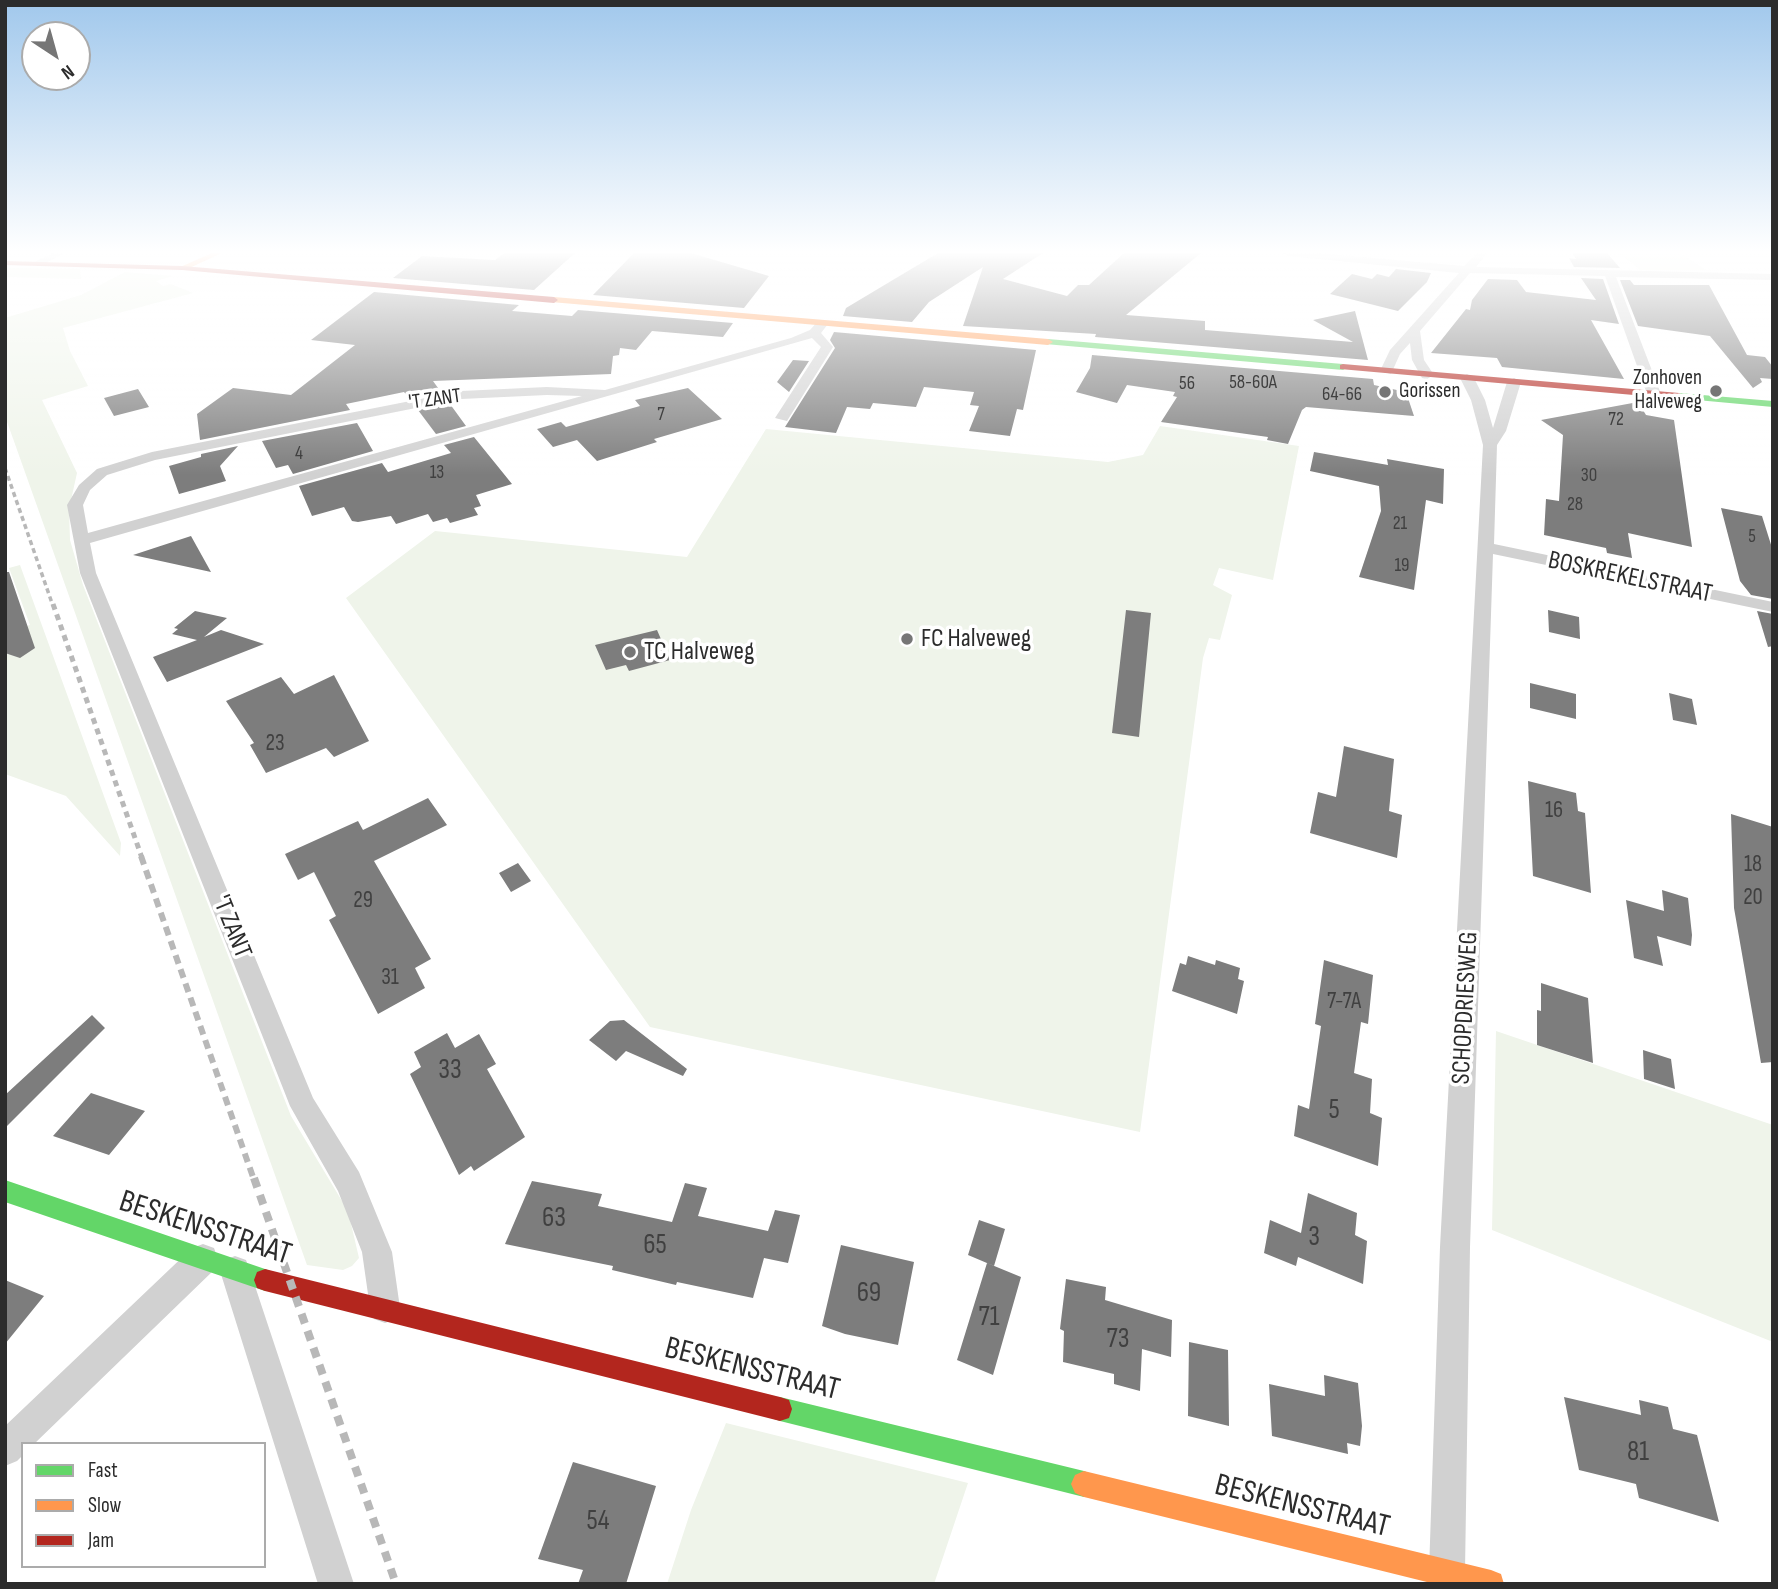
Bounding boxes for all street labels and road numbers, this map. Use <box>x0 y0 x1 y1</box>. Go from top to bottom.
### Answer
street label: 'T ZANT <box>407 384 463 416</box>
street label: BOSKREKELSTRAAT <box>1545 545 1715 611</box>
street label: 'T ZANT <box>204 891 258 963</box>
street label: SCHOPDRIESWEG <box>1446 931 1486 1085</box>
street label: BESKENSSTRAAT <box>114 1183 296 1275</box>
street label: BESKENSSTRAAT <box>661 1330 843 1410</box>
street label: BESKENSSTRAAT <box>1211 1467 1393 1547</box>

